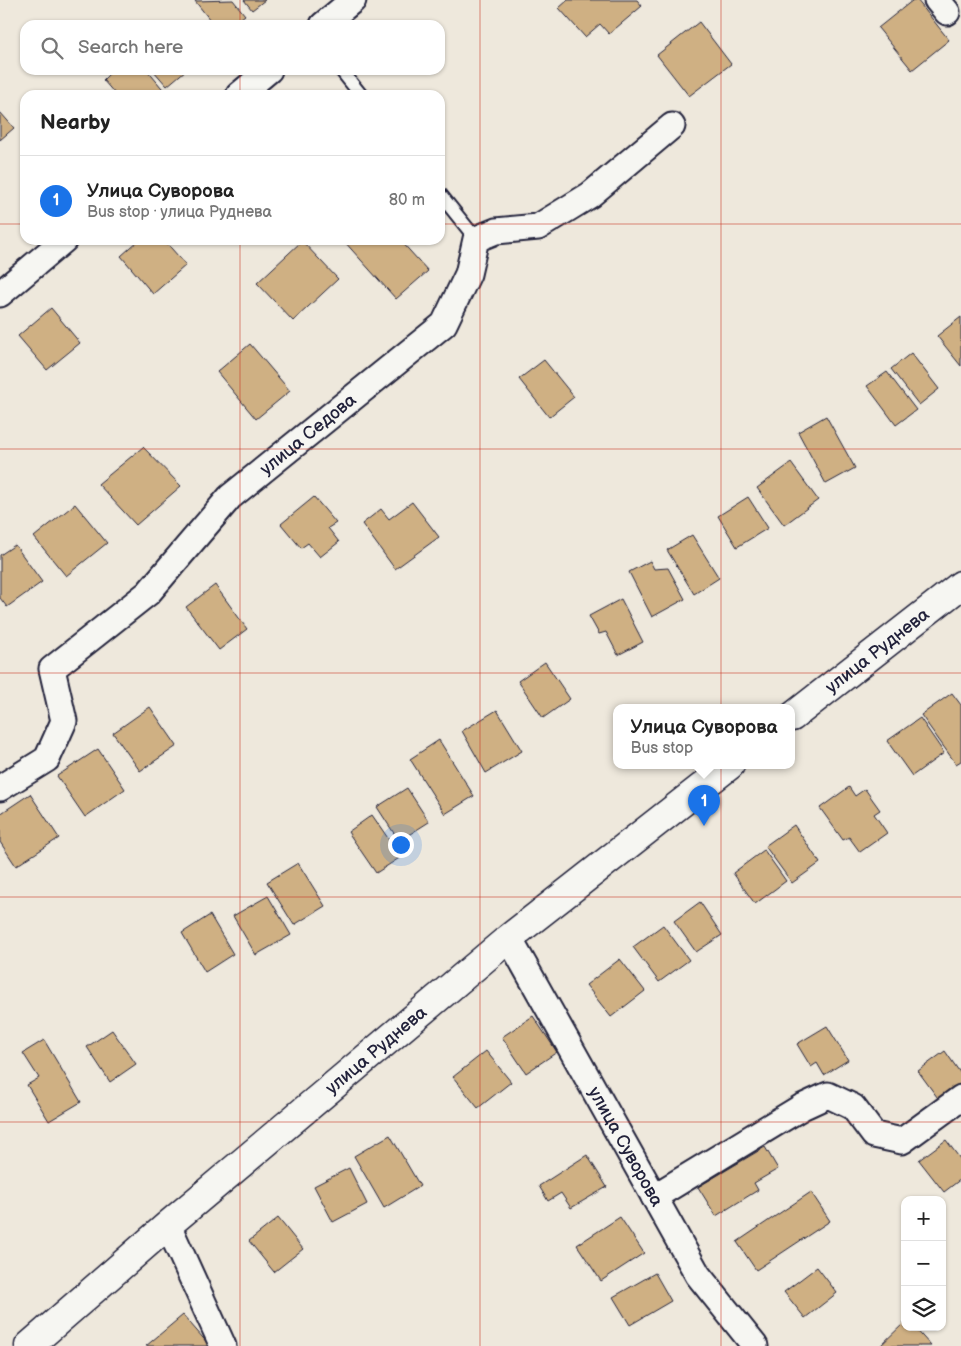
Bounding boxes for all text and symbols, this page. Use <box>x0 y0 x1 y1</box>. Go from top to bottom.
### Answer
search box <box>20 20 445 75</box>
icon: search <box>38 34 66 62</box>
text: Search here <box>78 36 183 59</box>
text: Nearby <box>40 110 110 135</box>
text: Улица Суворова <box>87 180 234 203</box>
text: 1 <box>53 191 59 210</box>
text: 80 m <box>389 191 425 210</box>
text: Bus stop · улица Руднева <box>87 203 272 222</box>
street label: улица Седова <box>256 389 361 480</box>
street label: улица Руднева <box>821 604 934 698</box>
popup <box>613 704 795 769</box>
text: Улица Суворова <box>630 716 778 739</box>
text: Bus stop <box>630 739 693 758</box>
pin: 1 <box>688 785 720 826</box>
your location <box>388 832 414 858</box>
street label: улица Руднева <box>321 1002 431 1099</box>
street label: улица Суворова <box>584 1083 667 1210</box>
map controls <box>901 1196 946 1331</box>
button: + <box>901 1196 946 1241</box>
button: − <box>901 1241 946 1286</box>
button: layers <box>901 1286 946 1331</box>

